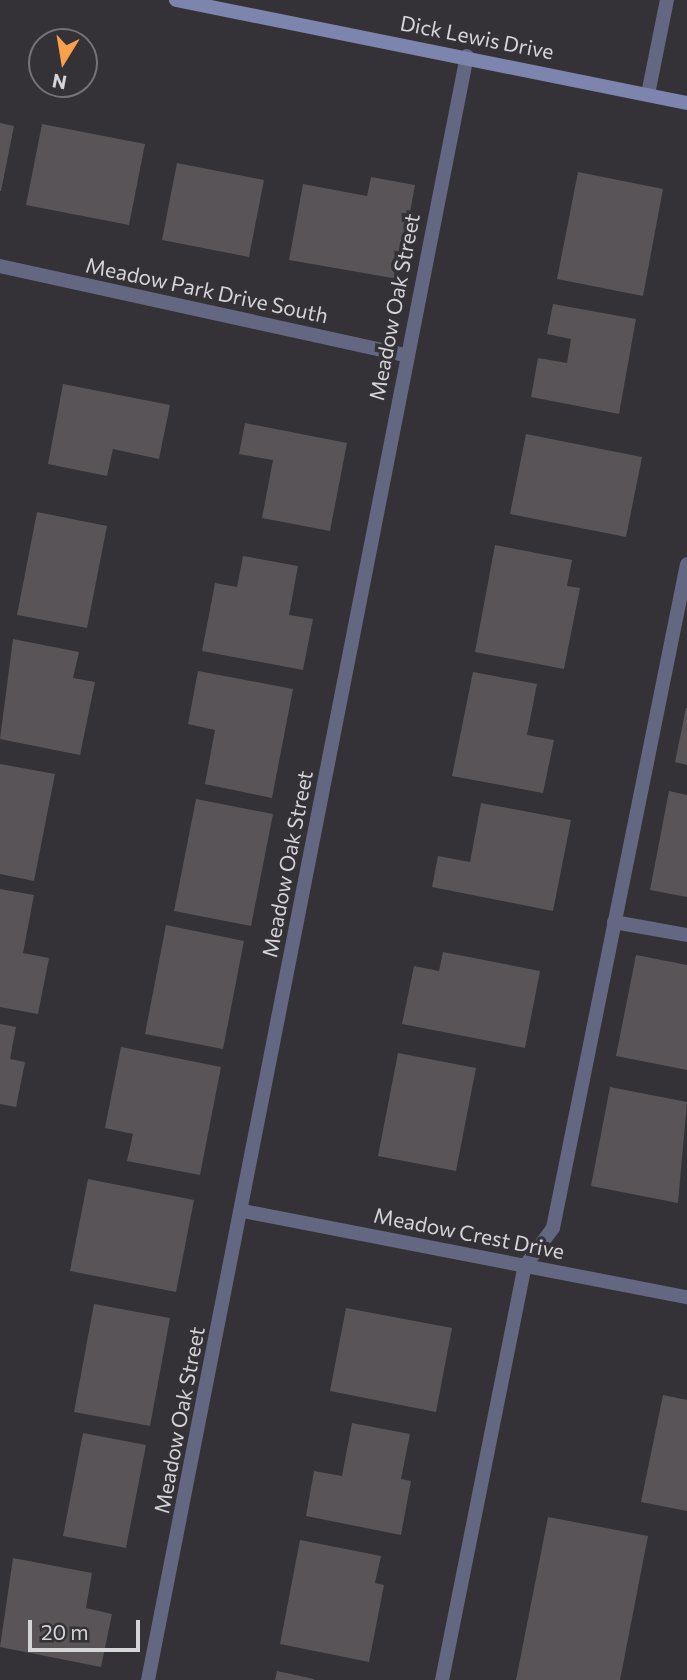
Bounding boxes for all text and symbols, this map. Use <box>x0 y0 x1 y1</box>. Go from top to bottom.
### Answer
street label: Dick Lewis Drive <box>398 10 556 64</box>
north arrow <box>28 28 98 98</box>
text: N <box>50 69 68 95</box>
street label: Meadow Oak Street <box>363 211 425 403</box>
street label: Meadow Park Drive South <box>83 252 331 328</box>
street label: Meadow Oak Street <box>256 768 318 960</box>
street label: Meadow Crest Drive <box>372 1202 566 1264</box>
street label: Meadow Oak Street <box>148 1324 210 1516</box>
scale bar <box>32 1606 144 1650</box>
text: 20 m <box>41 1619 89 1644</box>

